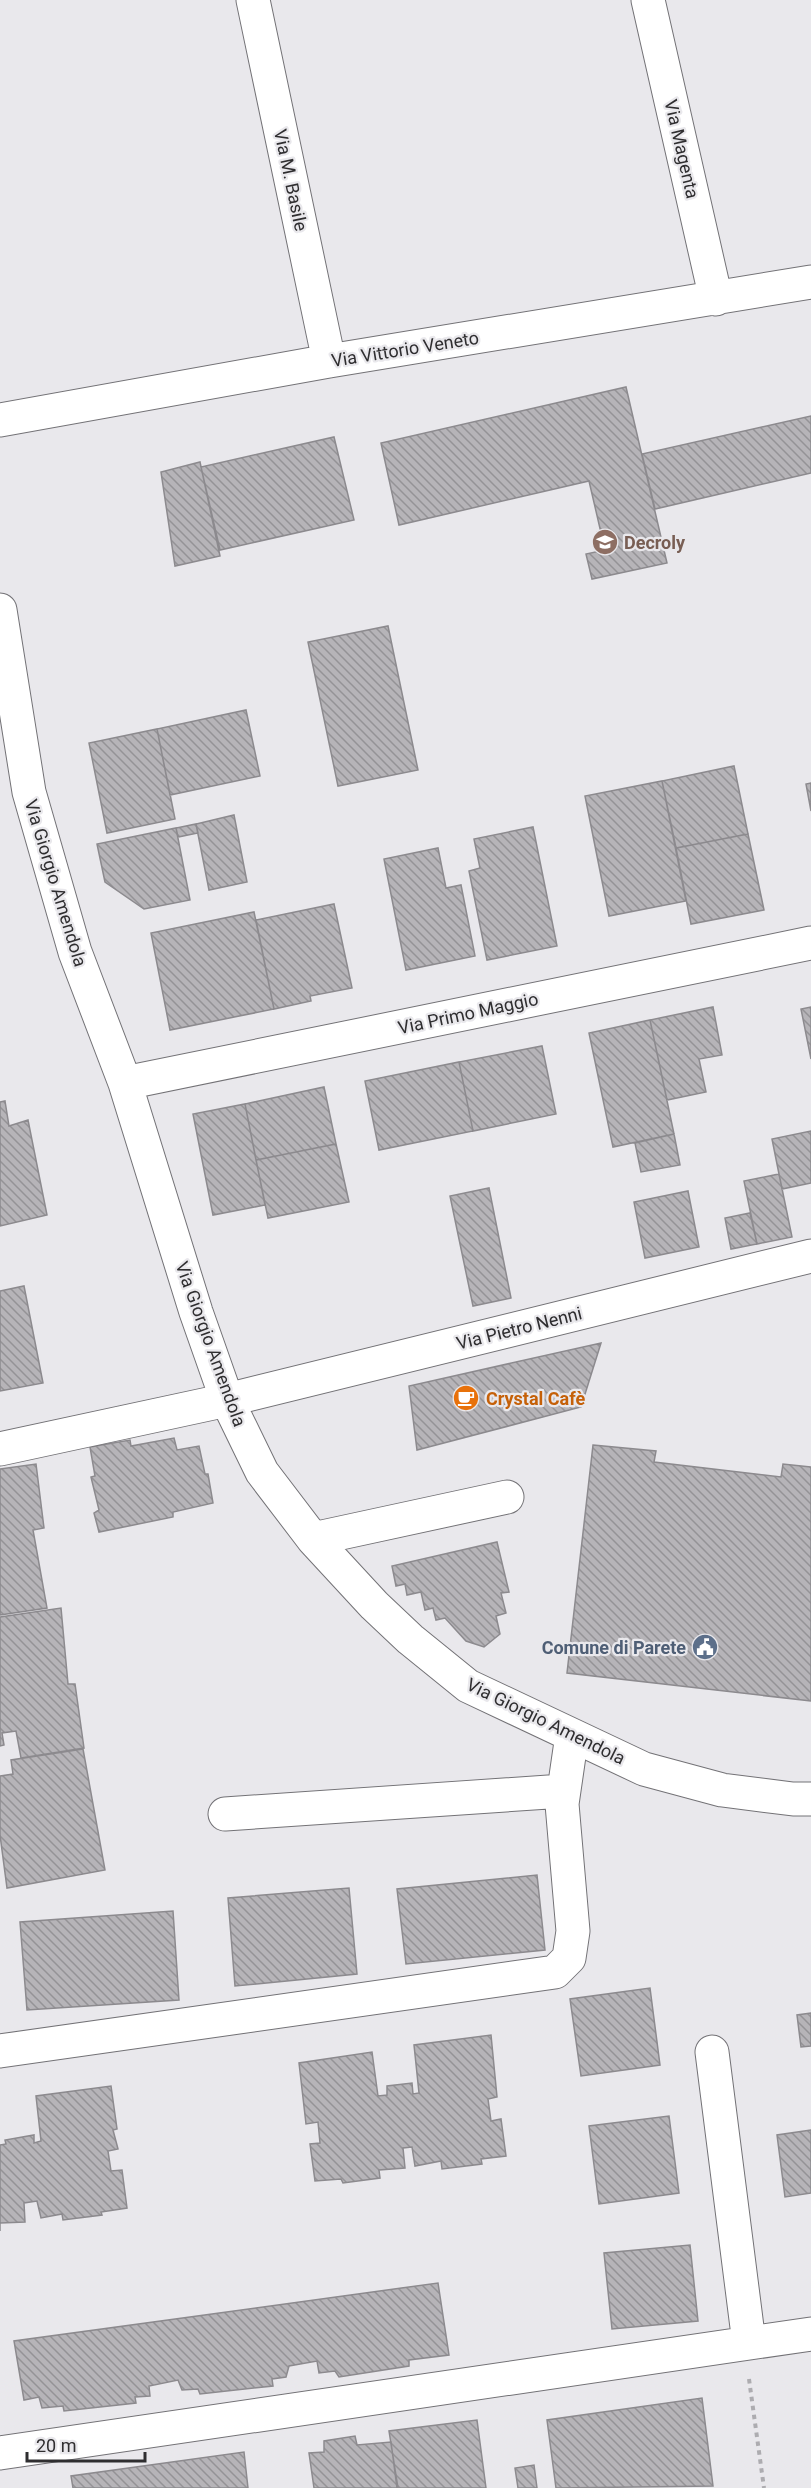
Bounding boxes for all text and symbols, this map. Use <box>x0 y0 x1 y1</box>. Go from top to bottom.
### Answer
street label: Via Magenta <box>660 97 704 201</box>
street label: Via M. Basile <box>270 127 312 233</box>
street label: Via Vittorio Veneto <box>330 327 480 371</box>
school or university icon: Decroly <box>590 527 620 557</box>
place label: Decroly <box>624 532 686 553</box>
street label: Via Giorgio Amendola <box>21 797 91 969</box>
street label: Via Primo Maggio <box>396 988 540 1038</box>
street label: Via Giorgio Amendola <box>171 1259 251 1429</box>
street label: Via Pietro Nenni <box>454 1302 584 1354</box>
cafe icon: Crystal Cafè <box>451 1383 481 1413</box>
place label: Crystal Cafè <box>486 1388 585 1409</box>
public building icon: Comune di Parete <box>690 1632 720 1662</box>
place label: Comune di Parete <box>542 1637 686 1658</box>
street label: Via Giorgio Amendola <box>463 1673 629 1769</box>
scale bar <box>27 2425 146 2463</box>
text: 20 m <box>36 2435 76 2456</box>

